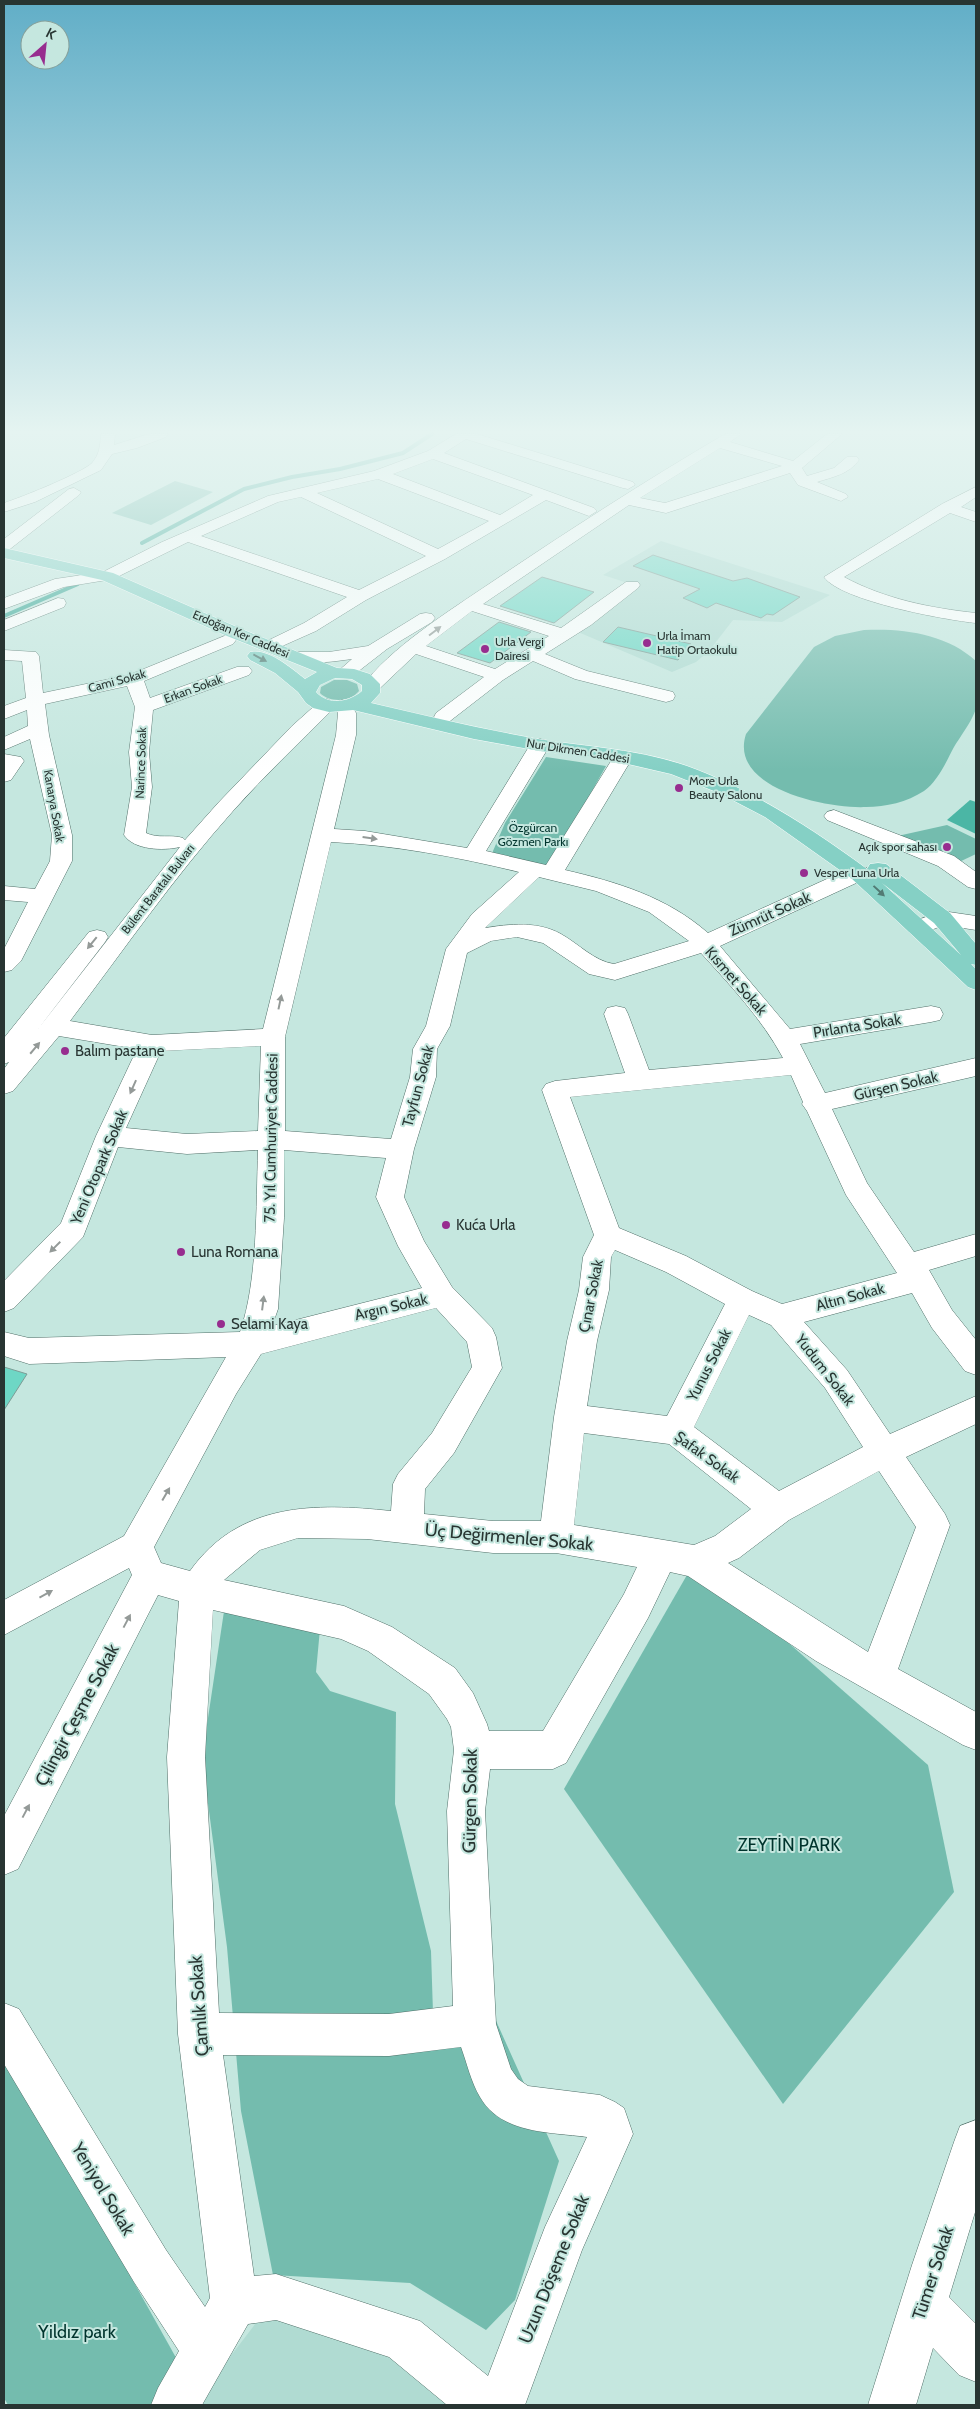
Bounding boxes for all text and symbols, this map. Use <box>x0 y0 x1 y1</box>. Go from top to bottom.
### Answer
north arrow <box>20 20 70 70</box>
text: K <box>43 23 59 44</box>
street label: Erdoğan Ker Caddesi <box>191 606 292 661</box>
one-way arrow <box>428 626 442 636</box>
place label: Urla İmam Hatip Ortaokulu <box>657 628 737 657</box>
place label: Urla Vergi Dairesi <box>495 634 544 663</box>
marker: Urla İmam Hatip Ortaokulu <box>641 637 653 649</box>
marker: Urla Vergi Dairesi <box>479 643 491 655</box>
one-way arrow <box>253 654 267 662</box>
street label: Cami Sokak <box>86 665 148 695</box>
street label: Erkan Sokak <box>162 671 225 706</box>
street label: Narince Sokak <box>132 726 149 799</box>
street label: Nur Dikmen Caddesi <box>526 735 631 766</box>
street label: Kanarya Sokak <box>41 769 68 844</box>
place label: More Urla Beauty Salonu <box>689 773 762 802</box>
marker: More Urla Beauty Salonu <box>673 782 685 794</box>
park label: Özgürcan Gözmen Parkı <box>498 820 568 849</box>
one-way arrow <box>362 835 378 843</box>
place label: Açık spor sahası <box>858 839 937 854</box>
street label: Bülent Baratalı Bulvarı <box>118 841 197 937</box>
marker: Açık spor sahası <box>941 841 953 853</box>
place label: Vesper Luna Urla <box>814 865 900 880</box>
marker: Vesper Luna Urla <box>798 867 810 879</box>
one-way arrow <box>872 885 884 897</box>
street label: Zümrüt Sokak <box>726 888 814 940</box>
one-way arrow <box>86 936 97 949</box>
street label: Kısmet Sokak <box>701 943 771 1019</box>
one-way arrow <box>276 994 284 1010</box>
street label: Pırlanta Sokak <box>812 1010 902 1042</box>
one-way arrow <box>30 1041 41 1054</box>
place label: Balım pastane <box>75 1042 165 1060</box>
street label: Tayfun Sokak <box>398 1043 438 1129</box>
marker: Balım pastane <box>59 1045 71 1057</box>
street label: 75. Yıl Cumhuriyet Caddesi <box>261 1053 281 1223</box>
street label: Gürşen Sokak <box>852 1068 940 1104</box>
one-way arrow <box>128 1080 136 1094</box>
street label: Yeni Otopark Sokak <box>66 1107 131 1228</box>
place label: Kuća Urla <box>456 1216 516 1234</box>
marker: Kuća Urla <box>440 1219 452 1231</box>
one-way arrow <box>49 1241 61 1253</box>
place label: Luna Romana <box>191 1243 279 1261</box>
marker: Luna Romana <box>175 1246 187 1258</box>
street label: Çınar Sokak <box>575 1258 607 1334</box>
street label: Altın Sokak <box>814 1279 886 1315</box>
street label: Argın Sokak <box>353 1290 429 1324</box>
one-way arrow <box>259 1295 267 1311</box>
place label: Selami Kaya <box>231 1315 309 1333</box>
marker: Selami Kaya <box>215 1318 227 1330</box>
street label: Yunus Sokak <box>683 1326 735 1405</box>
street label: Yudum Sokak <box>791 1330 859 1410</box>
street label: Şafak Sokak <box>671 1427 743 1487</box>
one-way arrow <box>162 1486 170 1501</box>
street label: Üç Değirmenler Sokak <box>424 1519 595 1555</box>
one-way arrow <box>40 1590 53 1599</box>
one-way arrow <box>122 1614 131 1628</box>
street label: Çilingir Çeşme Sokak <box>30 1639 124 1790</box>
street label: Gürgen Sokak <box>458 1748 482 1853</box>
one-way arrow <box>22 1805 31 1818</box>
park label: ZEYTİN PARK <box>738 1834 841 1856</box>
street label: Çamlık Sokak <box>184 1954 213 2057</box>
street label: Yeniyol Sokak <box>66 2138 140 2240</box>
street label: Uzun Döşeme Sokak <box>514 2191 594 2347</box>
street label: Tümer Sokak <box>908 2222 959 2323</box>
park label: Yildız park <box>37 2321 117 2343</box>

